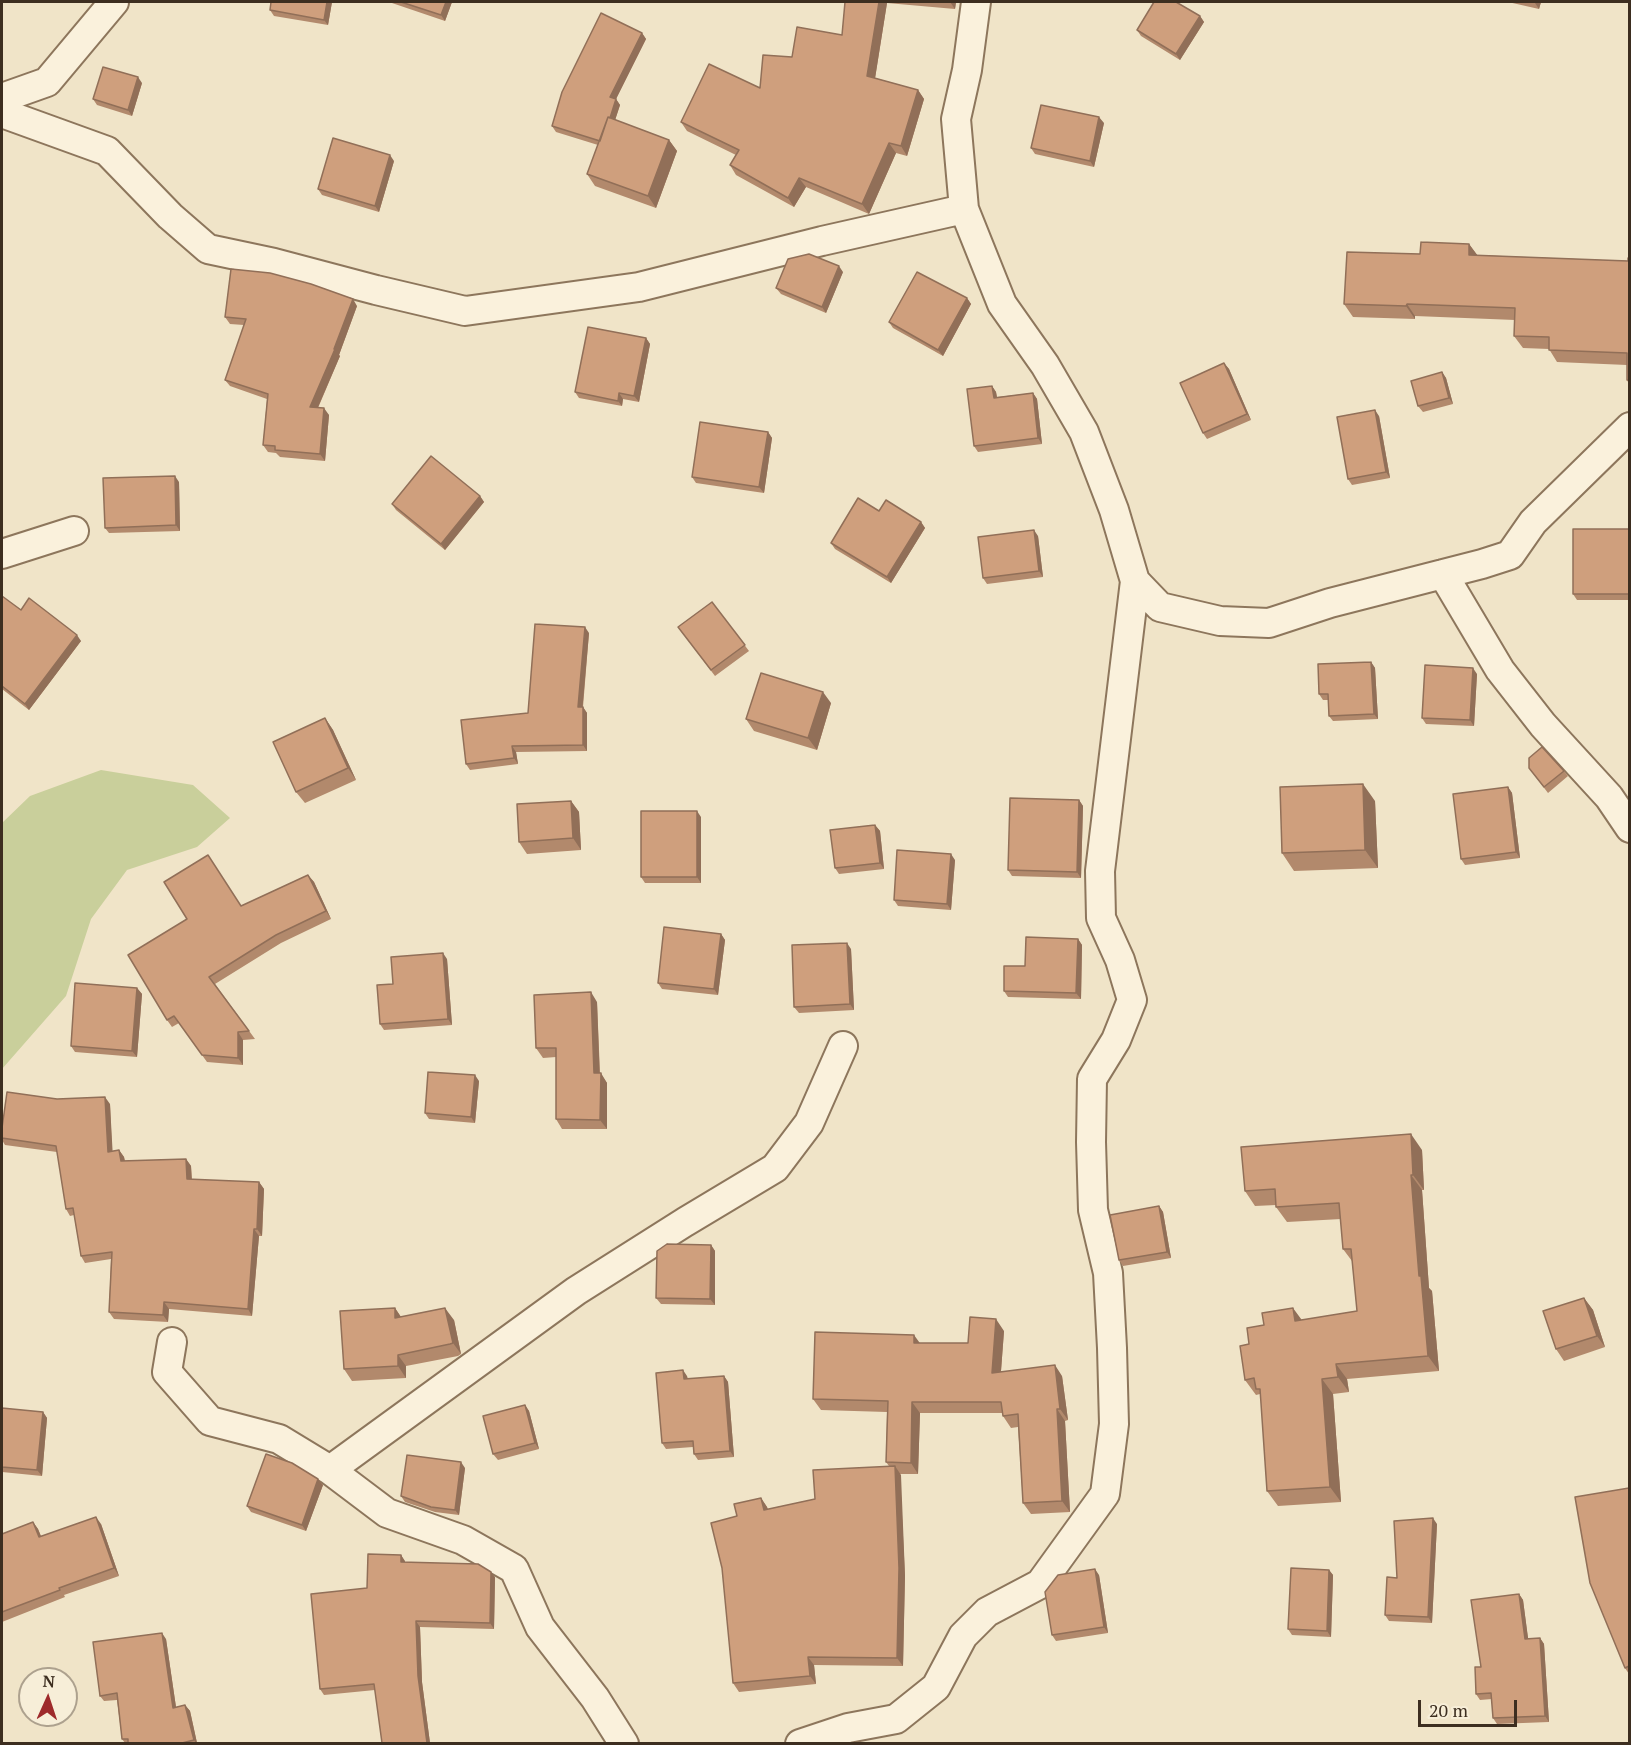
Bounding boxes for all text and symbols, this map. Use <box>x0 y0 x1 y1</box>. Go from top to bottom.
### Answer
north arrow <box>18 1667 78 1727</box>
text: N <box>42 1670 55 1692</box>
scale bar <box>1421 1688 1520 1726</box>
text: 20 m <box>1429 1698 1468 1722</box>

